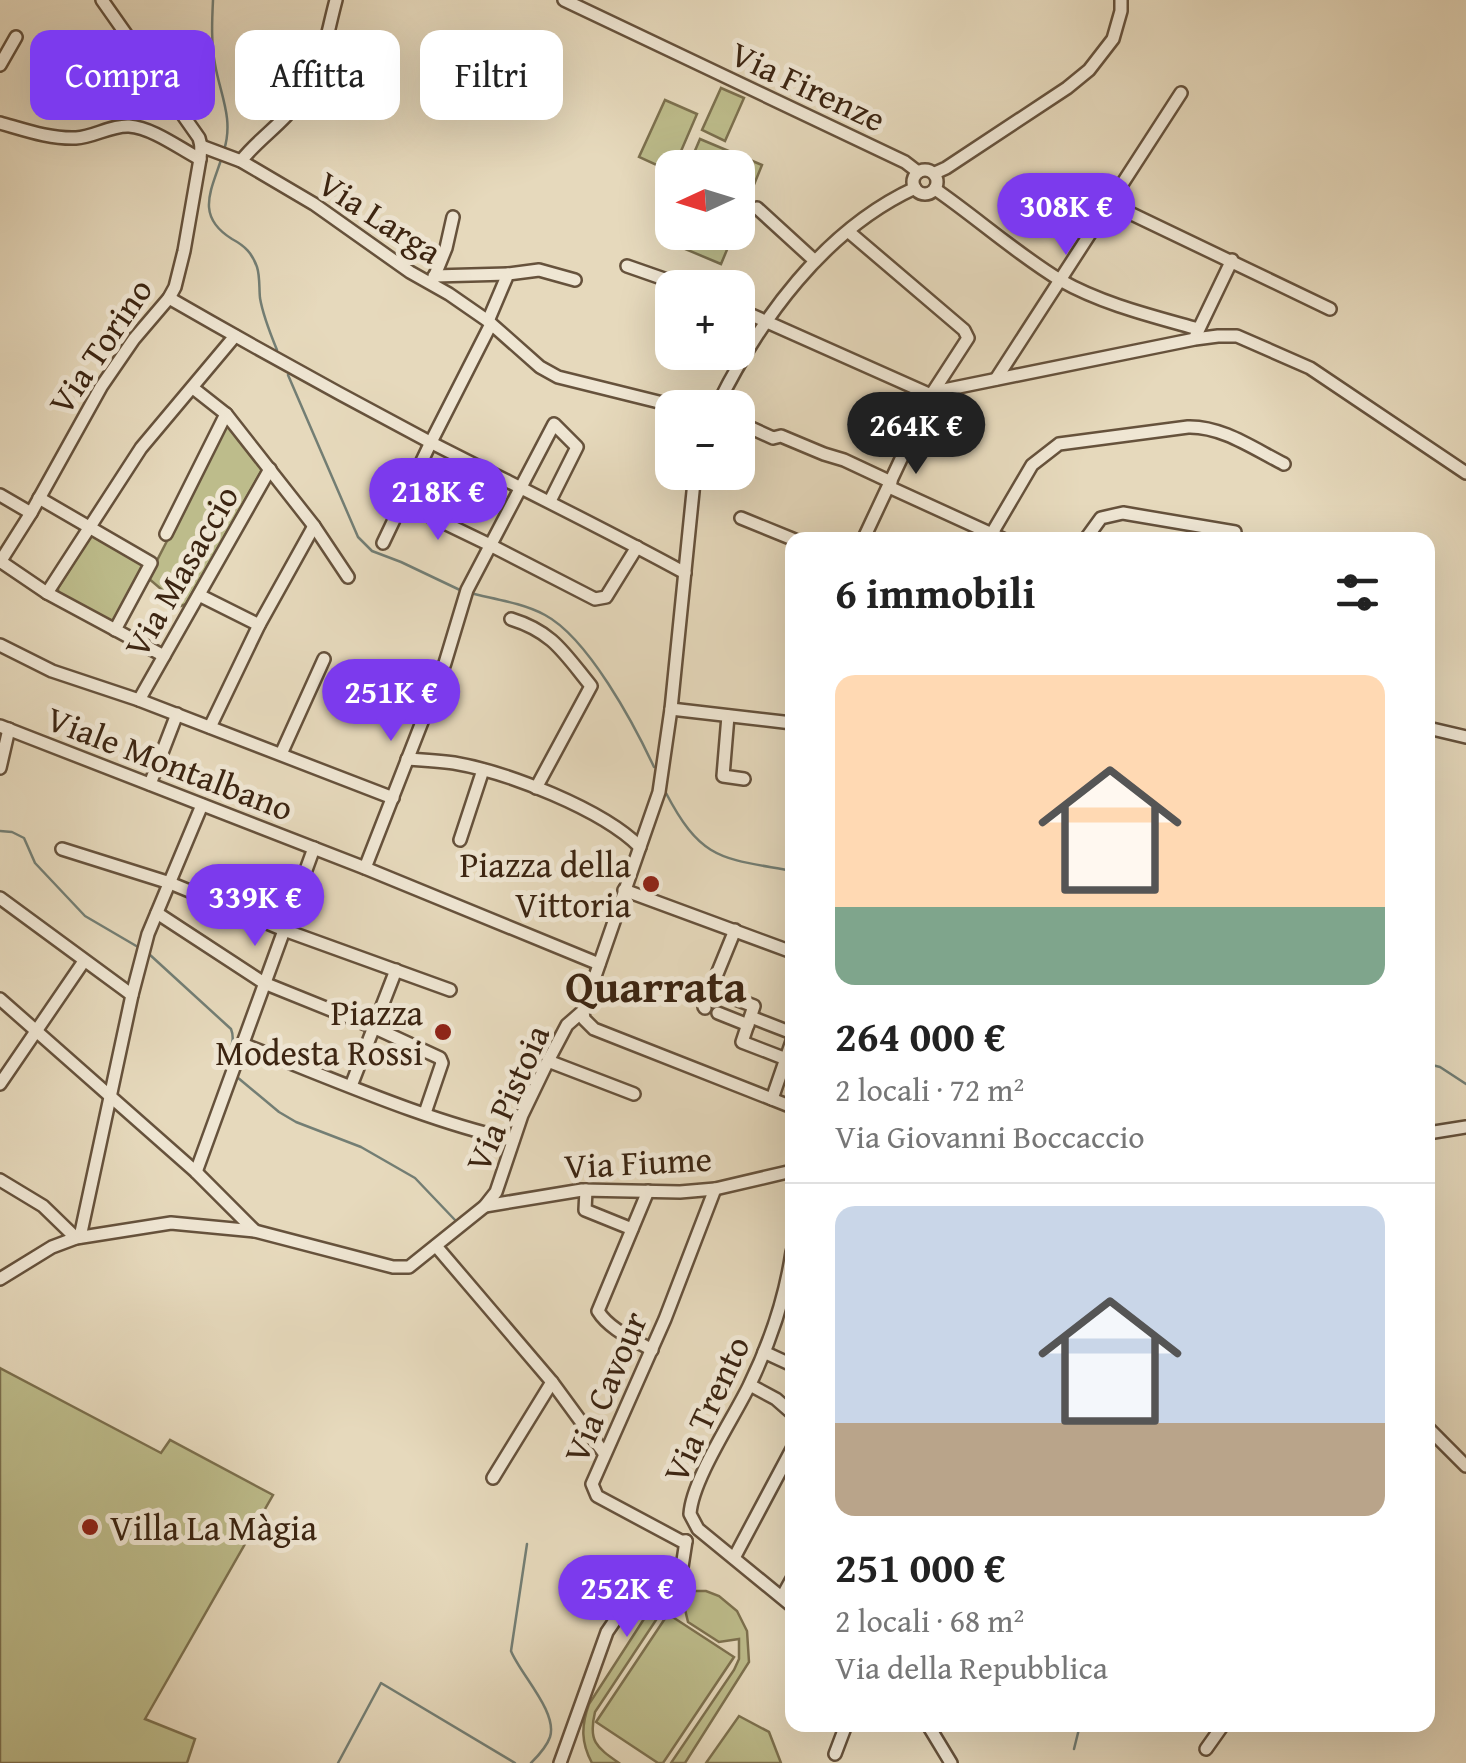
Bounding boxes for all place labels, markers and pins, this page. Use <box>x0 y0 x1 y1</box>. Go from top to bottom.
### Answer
pin: 308K € <box>985 173 1147 258</box>
pin: 264K € <box>835 392 997 477</box>
pin: 218K € <box>357 458 519 543</box>
pin: 251K € <box>310 659 472 744</box>
place label: Piazza della Vittoria <box>460 839 631 930</box>
pin: 339K € <box>174 864 336 949</box>
marker: Piazza della Vittoria <box>640 873 662 895</box>
place label: Piazza Modesta Rossi <box>215 987 423 1078</box>
marker: Piazza Modesta Rossi <box>432 1021 454 1043</box>
place label: Villa La Màgia <box>110 1502 317 1553</box>
marker: Villa La Màgia <box>79 1516 101 1538</box>
pin: 252K € <box>546 1555 708 1640</box>

